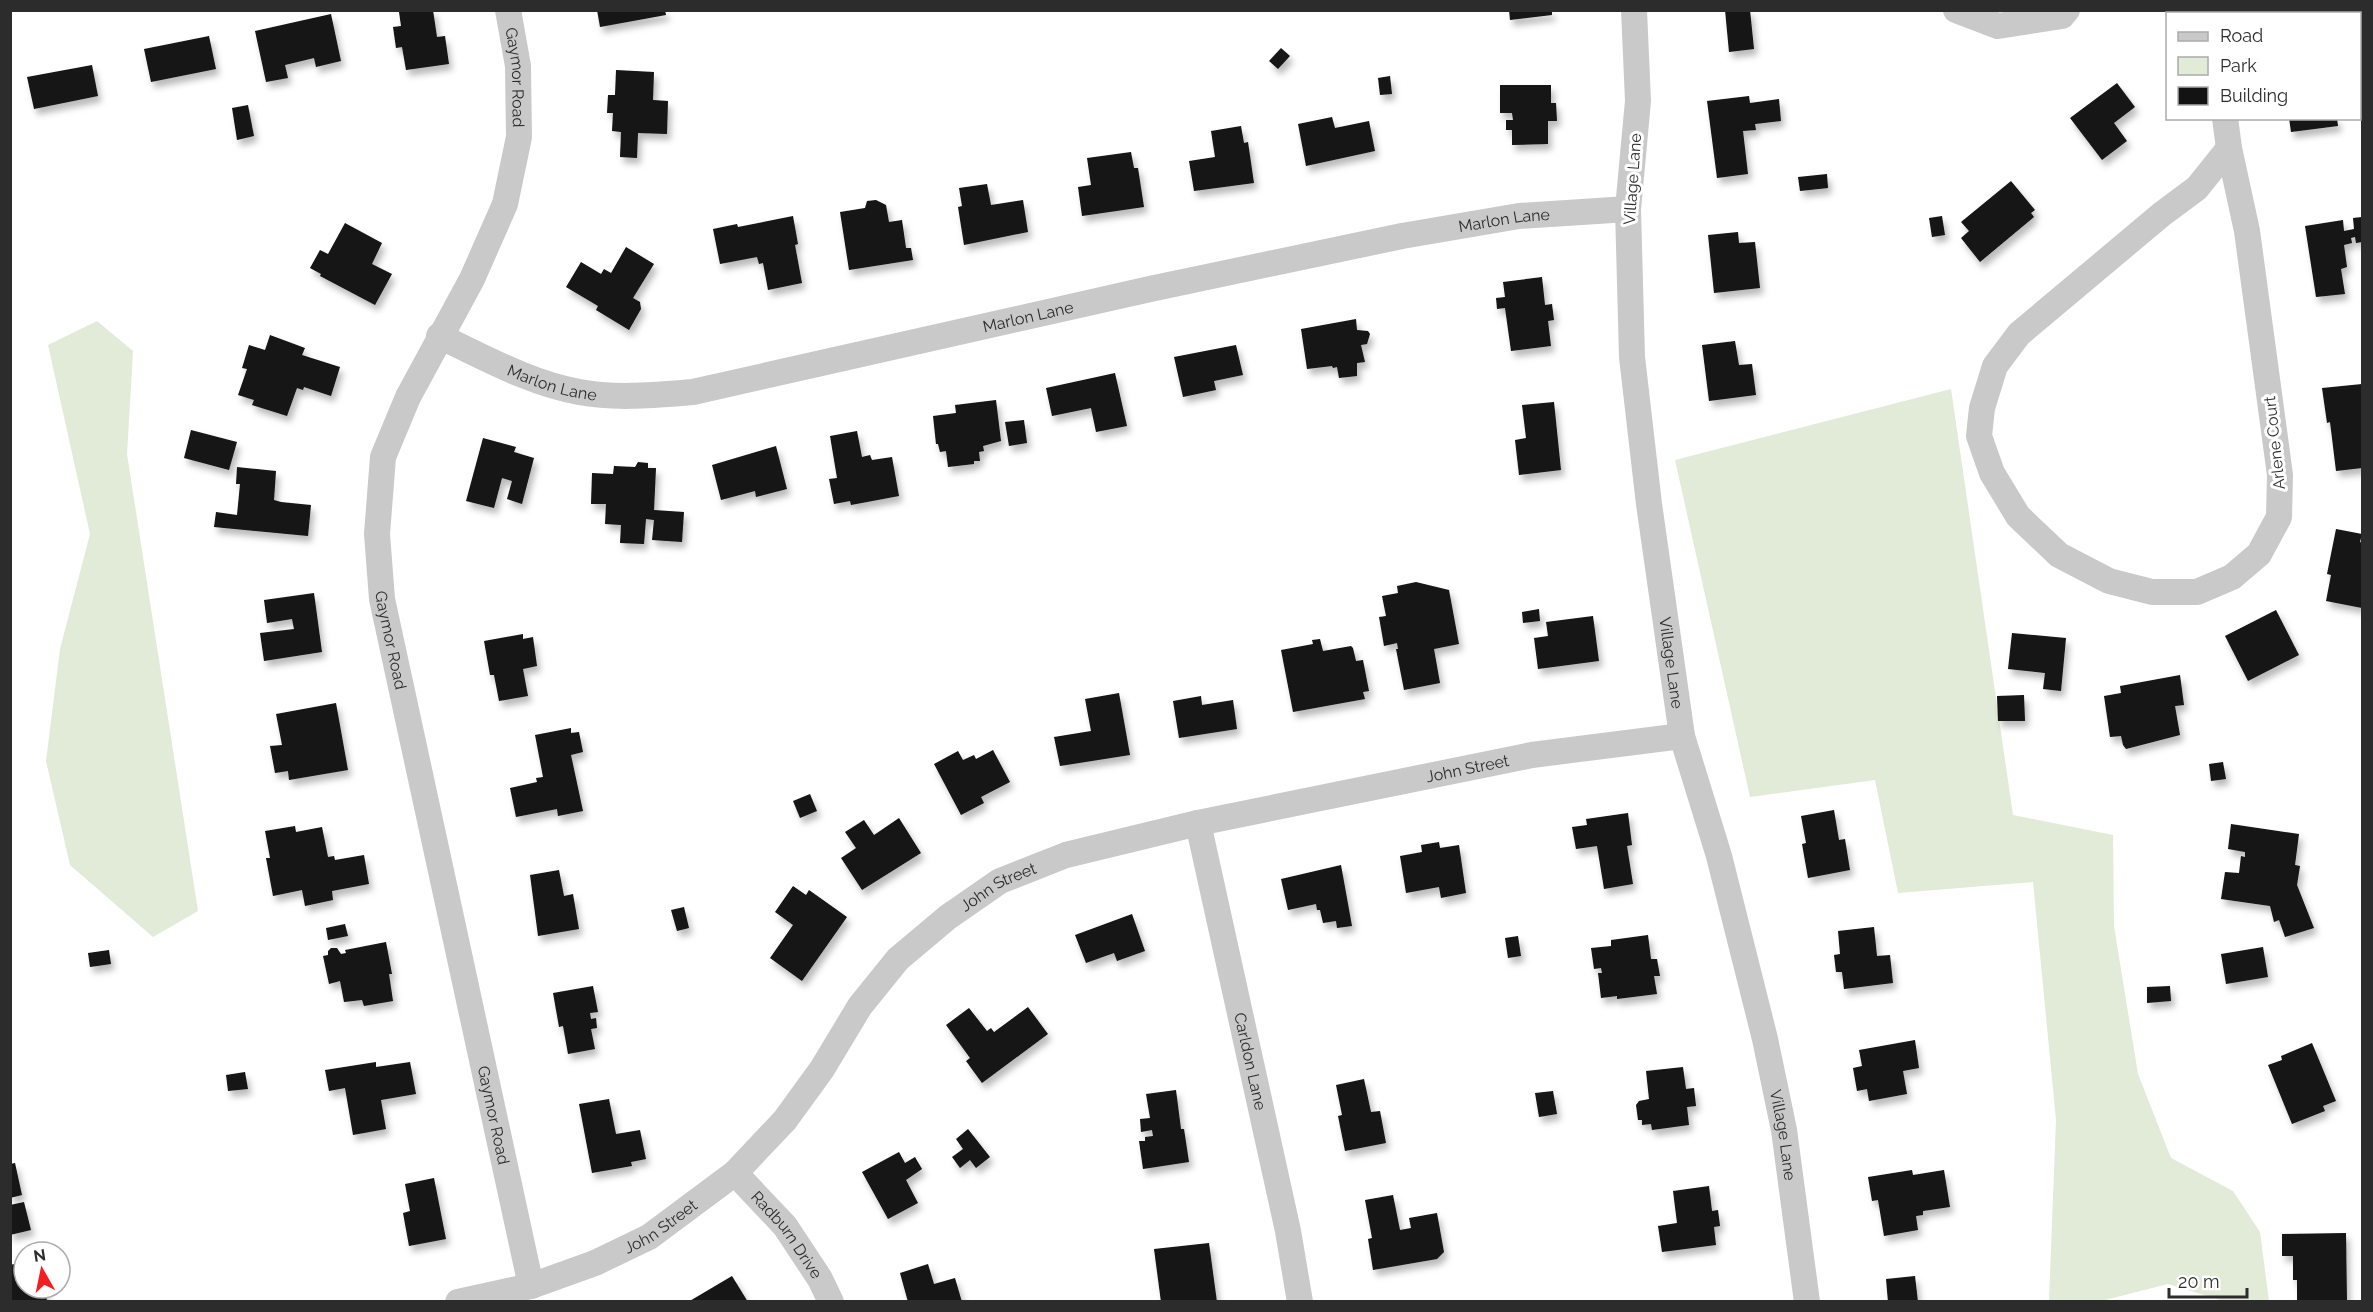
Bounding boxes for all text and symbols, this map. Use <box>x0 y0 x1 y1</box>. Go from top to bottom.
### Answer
legend <box>2166 12 2361 120</box>
text: Road <box>2220 25 2263 46</box>
street label: Gaymor Road <box>501 26 528 128</box>
text: Park <box>2220 55 2257 76</box>
text: Building <box>2220 85 2288 106</box>
street label: Village Lane <box>1620 133 1645 226</box>
street label: Marlon Lane <box>1457 205 1550 236</box>
street label: Marlon Lane <box>981 298 1075 336</box>
street label: Marlon Lane <box>504 361 598 405</box>
street label: Arlene Court <box>2260 395 2289 491</box>
street label: Gaymor Road <box>371 590 410 691</box>
street label: Village Lane <box>1655 616 1687 710</box>
street label: John Street <box>1424 751 1511 786</box>
street label: John Street <box>957 859 1039 916</box>
street label: Carldon Lane <box>1230 1011 1270 1112</box>
street label: Gaymor Road <box>473 1064 513 1166</box>
street label: Village Lane <box>1766 1088 1800 1182</box>
street label: Radburn Drive <box>747 1187 826 1282</box>
street label: John Street <box>621 1195 702 1258</box>
north arrow <box>12 1240 72 1300</box>
text: N <box>32 1245 47 1266</box>
scale bar <box>2169 1261 2247 1299</box>
text: 20 m <box>2178 1271 2220 1292</box>

